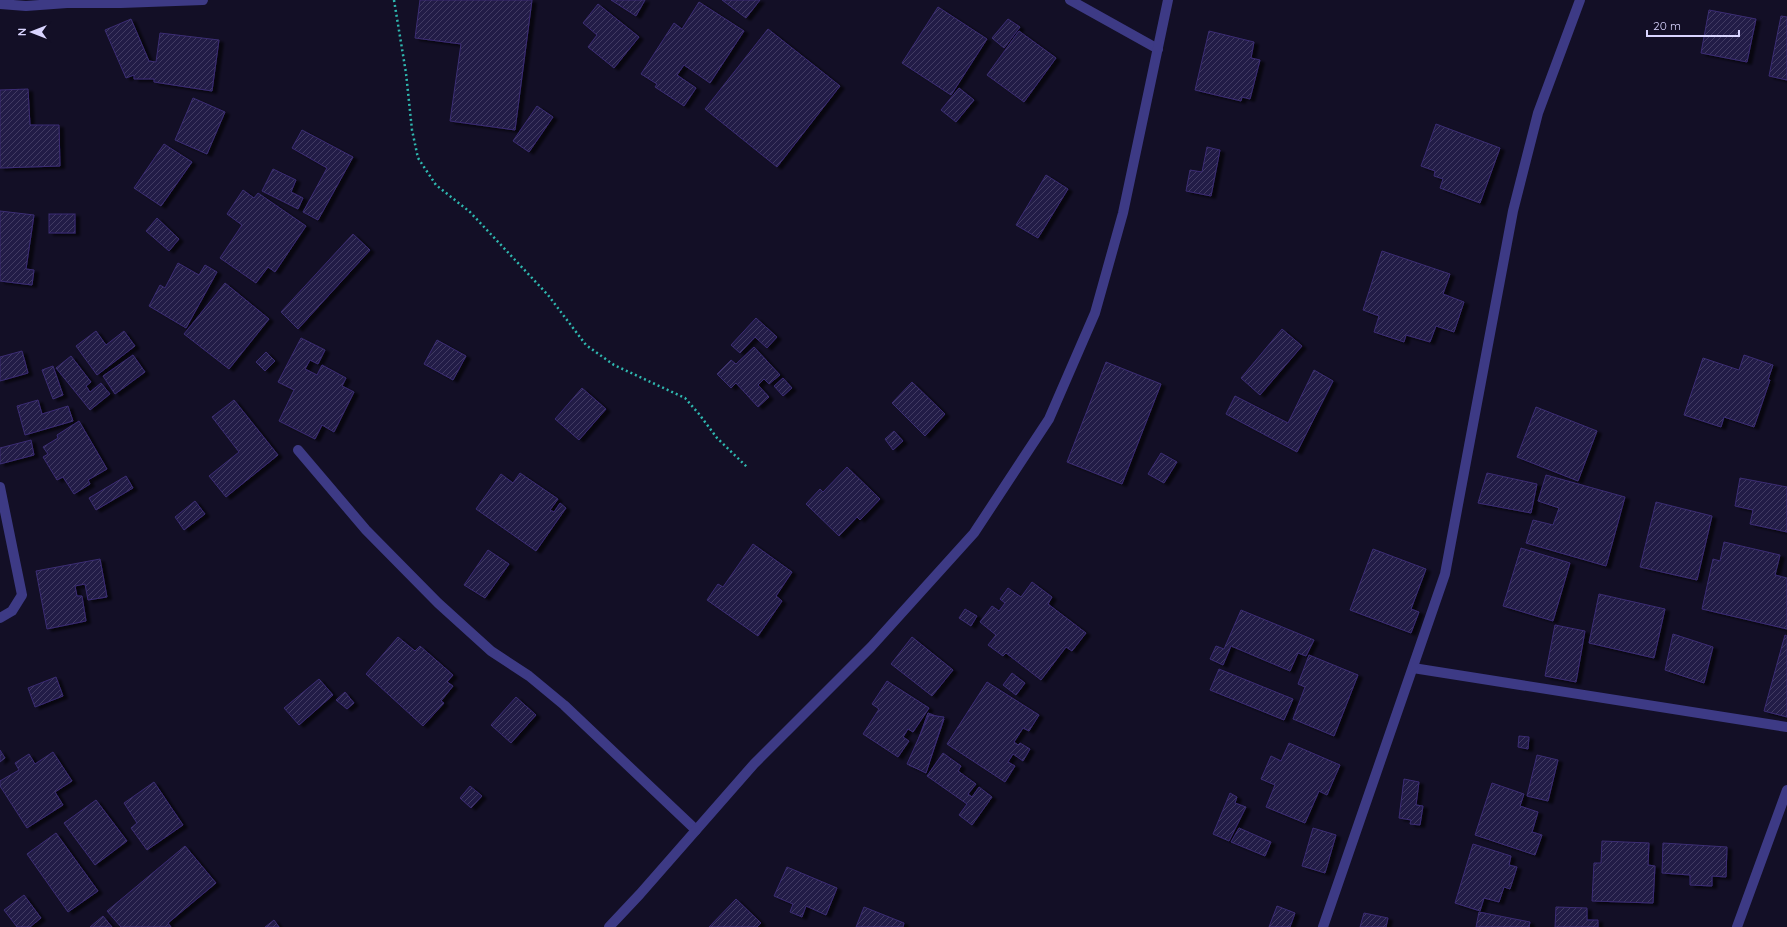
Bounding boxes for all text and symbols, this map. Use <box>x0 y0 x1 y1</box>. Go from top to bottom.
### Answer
north arrow <box>12 12 52 52</box>
scale bar <box>1647 12 1739 38</box>
text: 20 m <box>1653 18 1681 33</box>
text: N <box>15 28 29 36</box>

